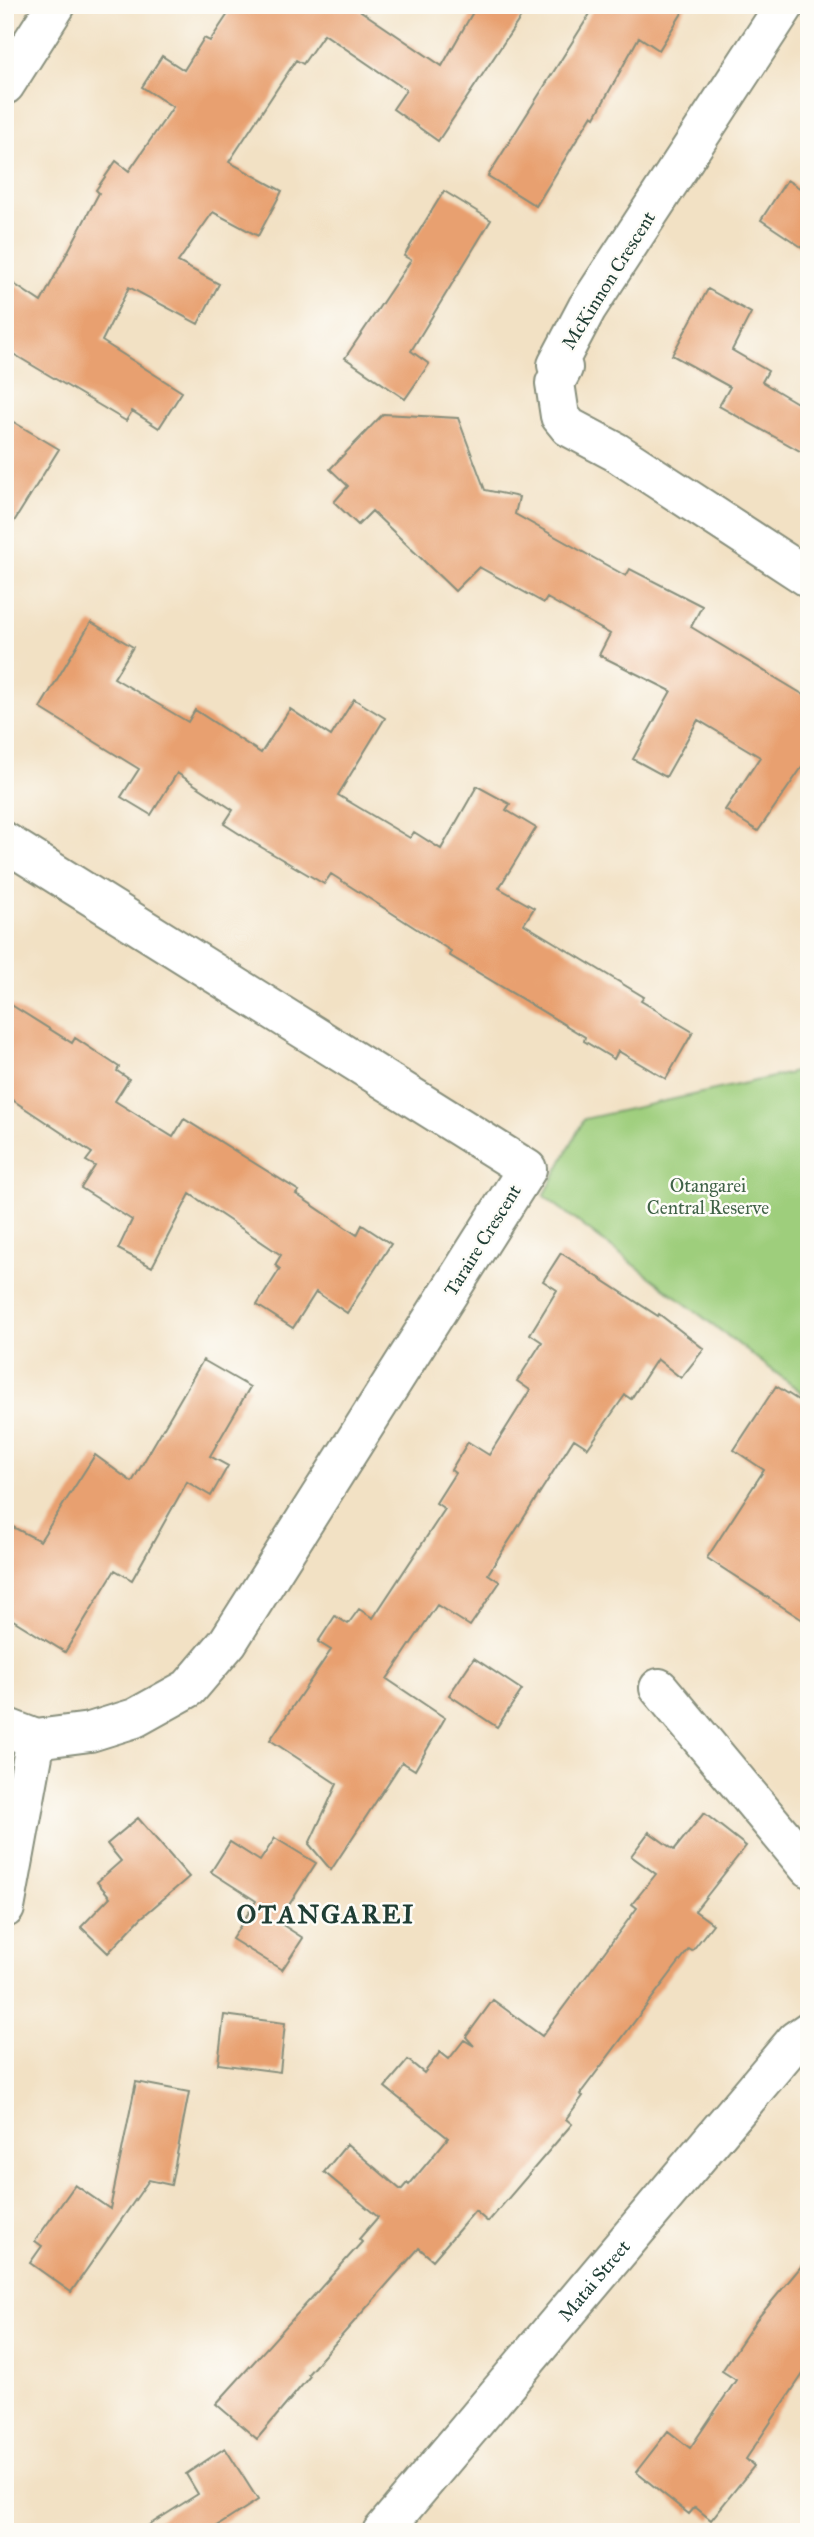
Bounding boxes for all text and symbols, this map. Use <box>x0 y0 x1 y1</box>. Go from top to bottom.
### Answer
street label: McKinnon Crescent <box>557 207 660 353</box>
park label: Otangarei Central Reserve <box>647 1174 769 1219</box>
street label: Taraire Crescent <box>439 1180 526 1300</box>
district label: OTANGAREI <box>236 1898 416 1930</box>
street label: Matai Street <box>554 2235 635 2326</box>

